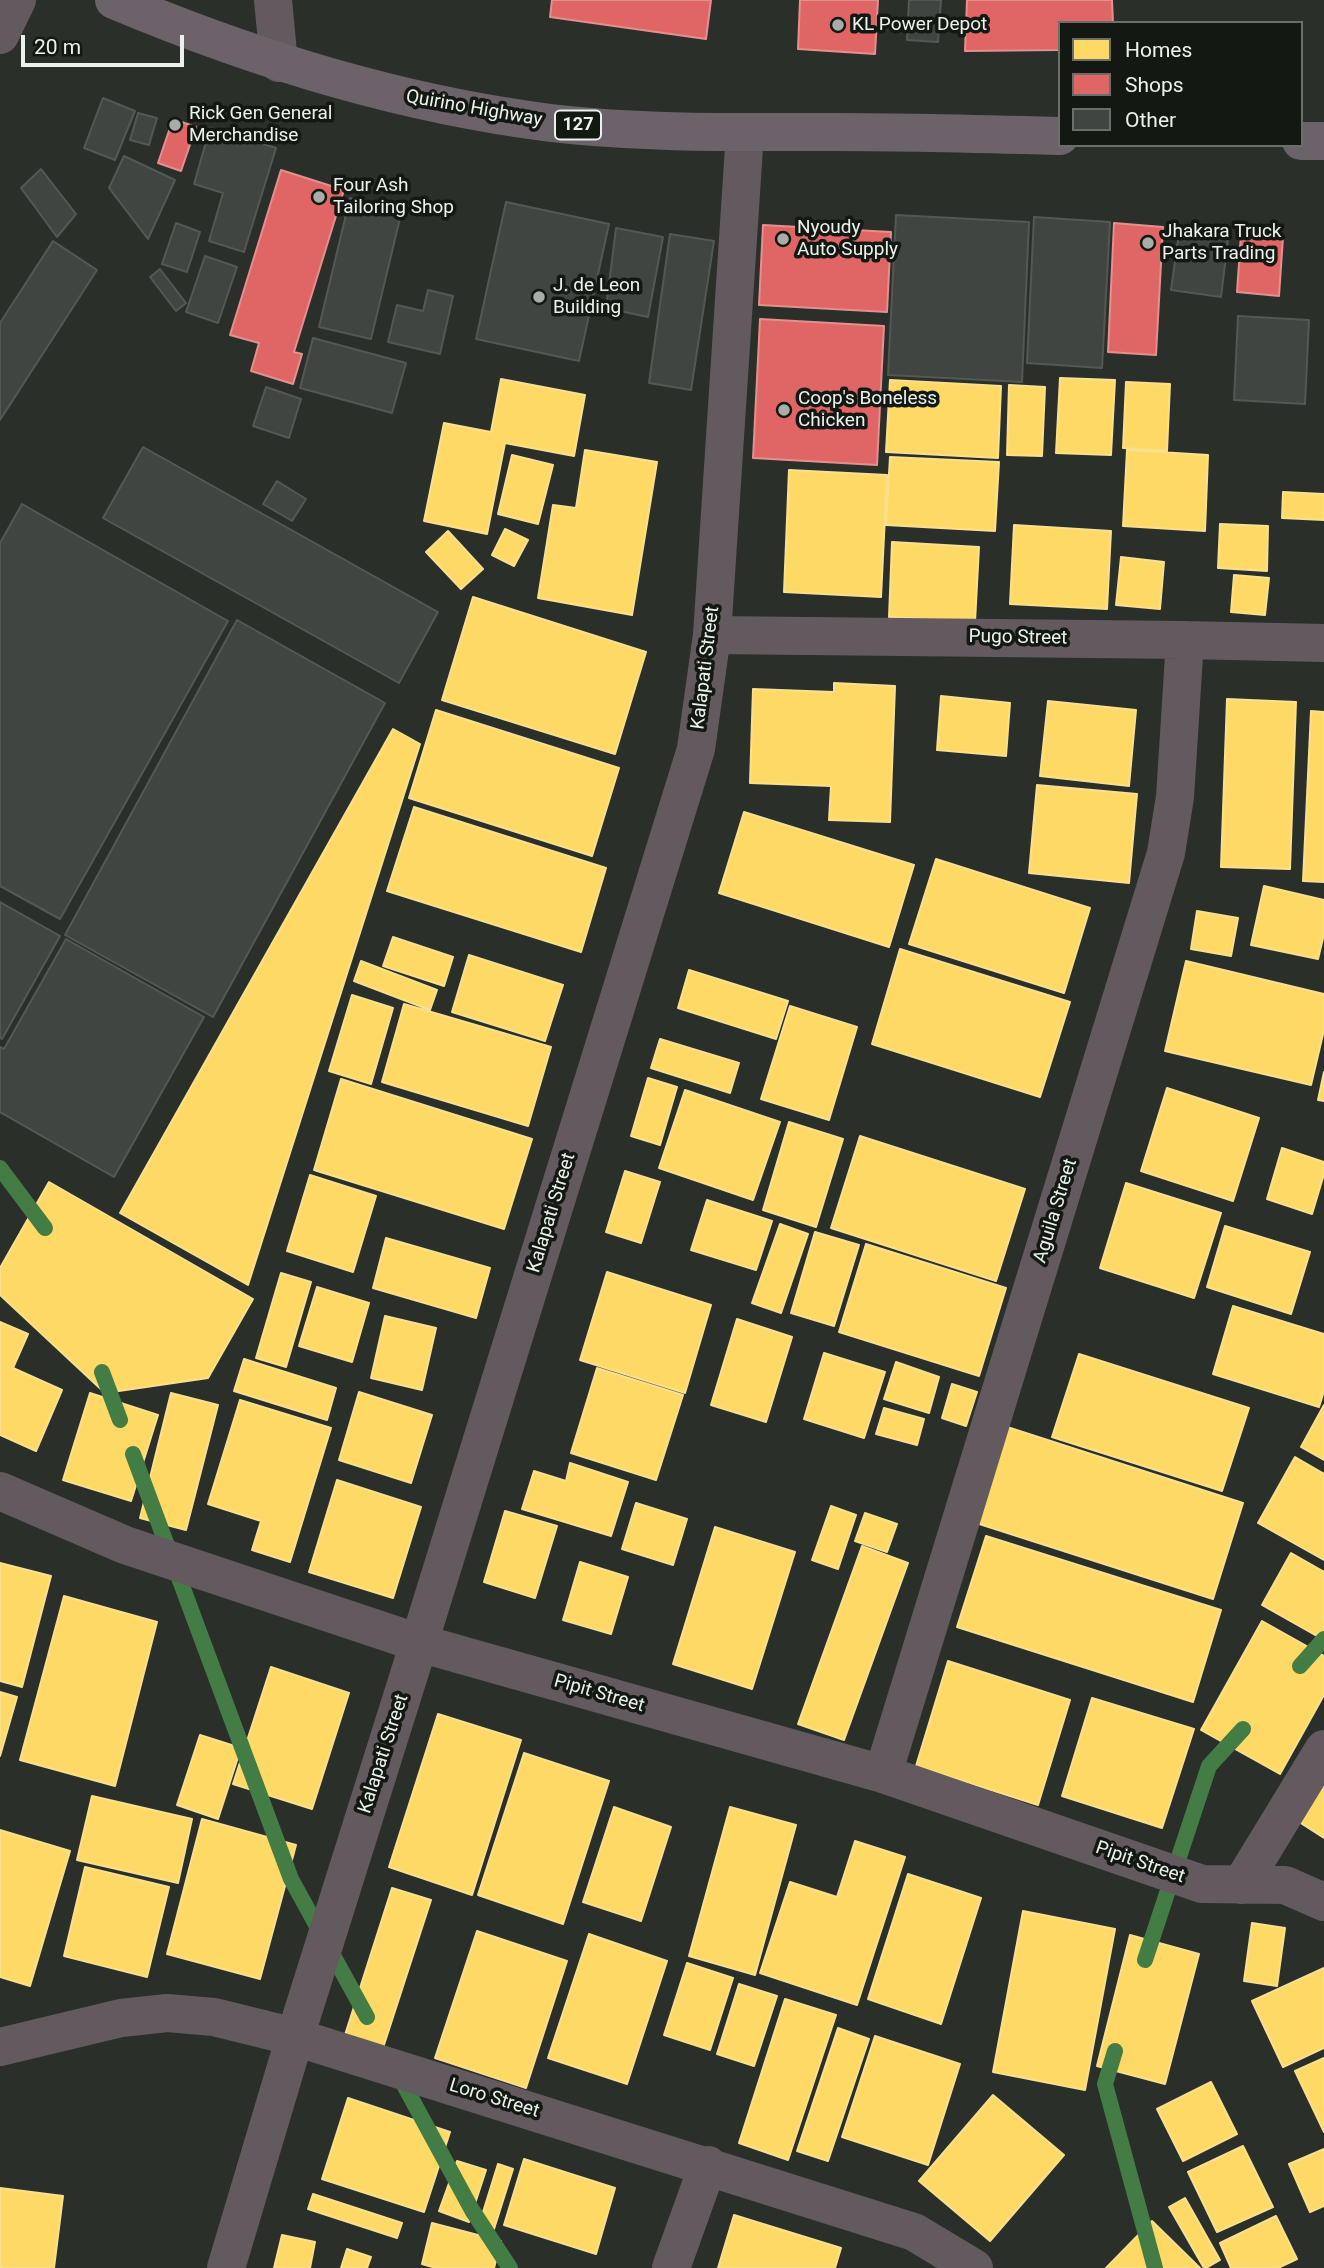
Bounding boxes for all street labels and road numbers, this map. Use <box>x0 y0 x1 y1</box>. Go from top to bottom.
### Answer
street label: Quirino Highway <box>404 86 544 132</box>
road number: 127 <box>555 110 601 140</box>
street label: Kalapati Street <box>687 605 725 731</box>
street label: Pugo Street <box>968 626 1068 650</box>
street label: Kalapati Street <box>523 1150 581 1276</box>
street label: Aguila Street <box>1029 1156 1083 1266</box>
street label: Pipit Street <box>551 1670 647 1718</box>
street label: Kalapati Street <box>354 1692 414 1816</box>
street label: Pipit Street <box>1092 1837 1188 1889</box>
street label: Loro Street <box>446 2075 542 2123</box>

